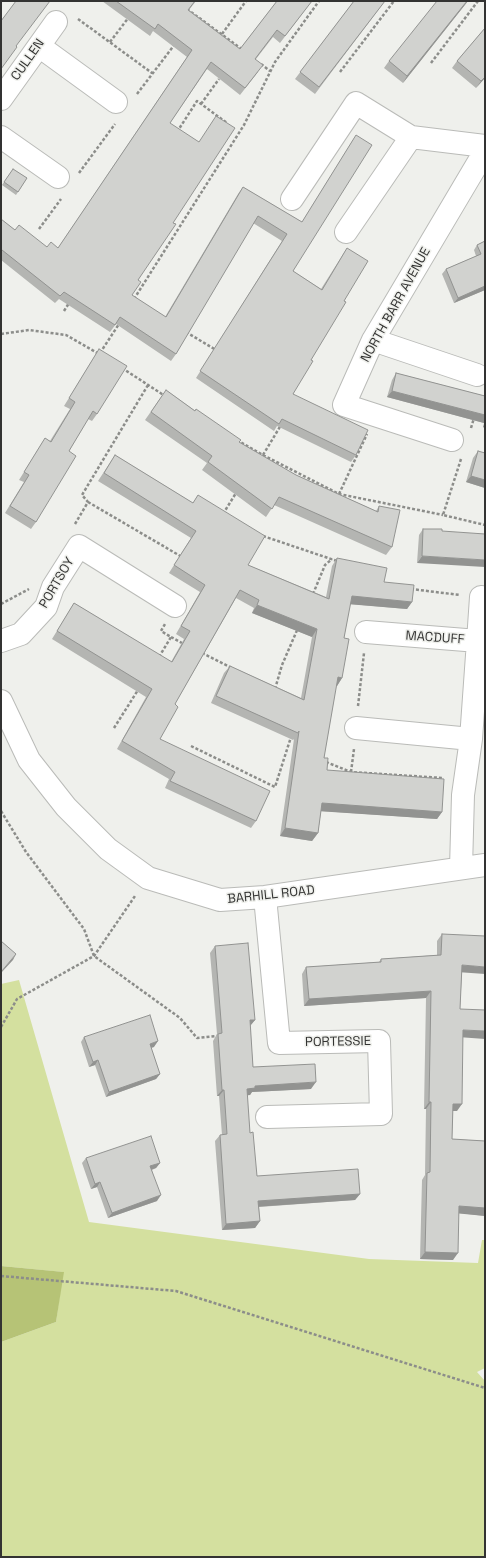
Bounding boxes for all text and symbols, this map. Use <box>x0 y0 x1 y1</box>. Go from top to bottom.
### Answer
street label: CULLEN <box>8 36 48 84</box>
street label: NORTH BARR AVENUE <box>358 245 434 365</box>
street label: PORTSOY <box>36 555 78 611</box>
street label: MACDUFF <box>405 628 465 648</box>
street label: BARHILL ROAD <box>227 883 315 907</box>
street label: PORTESSIE <box>305 1034 371 1050</box>

